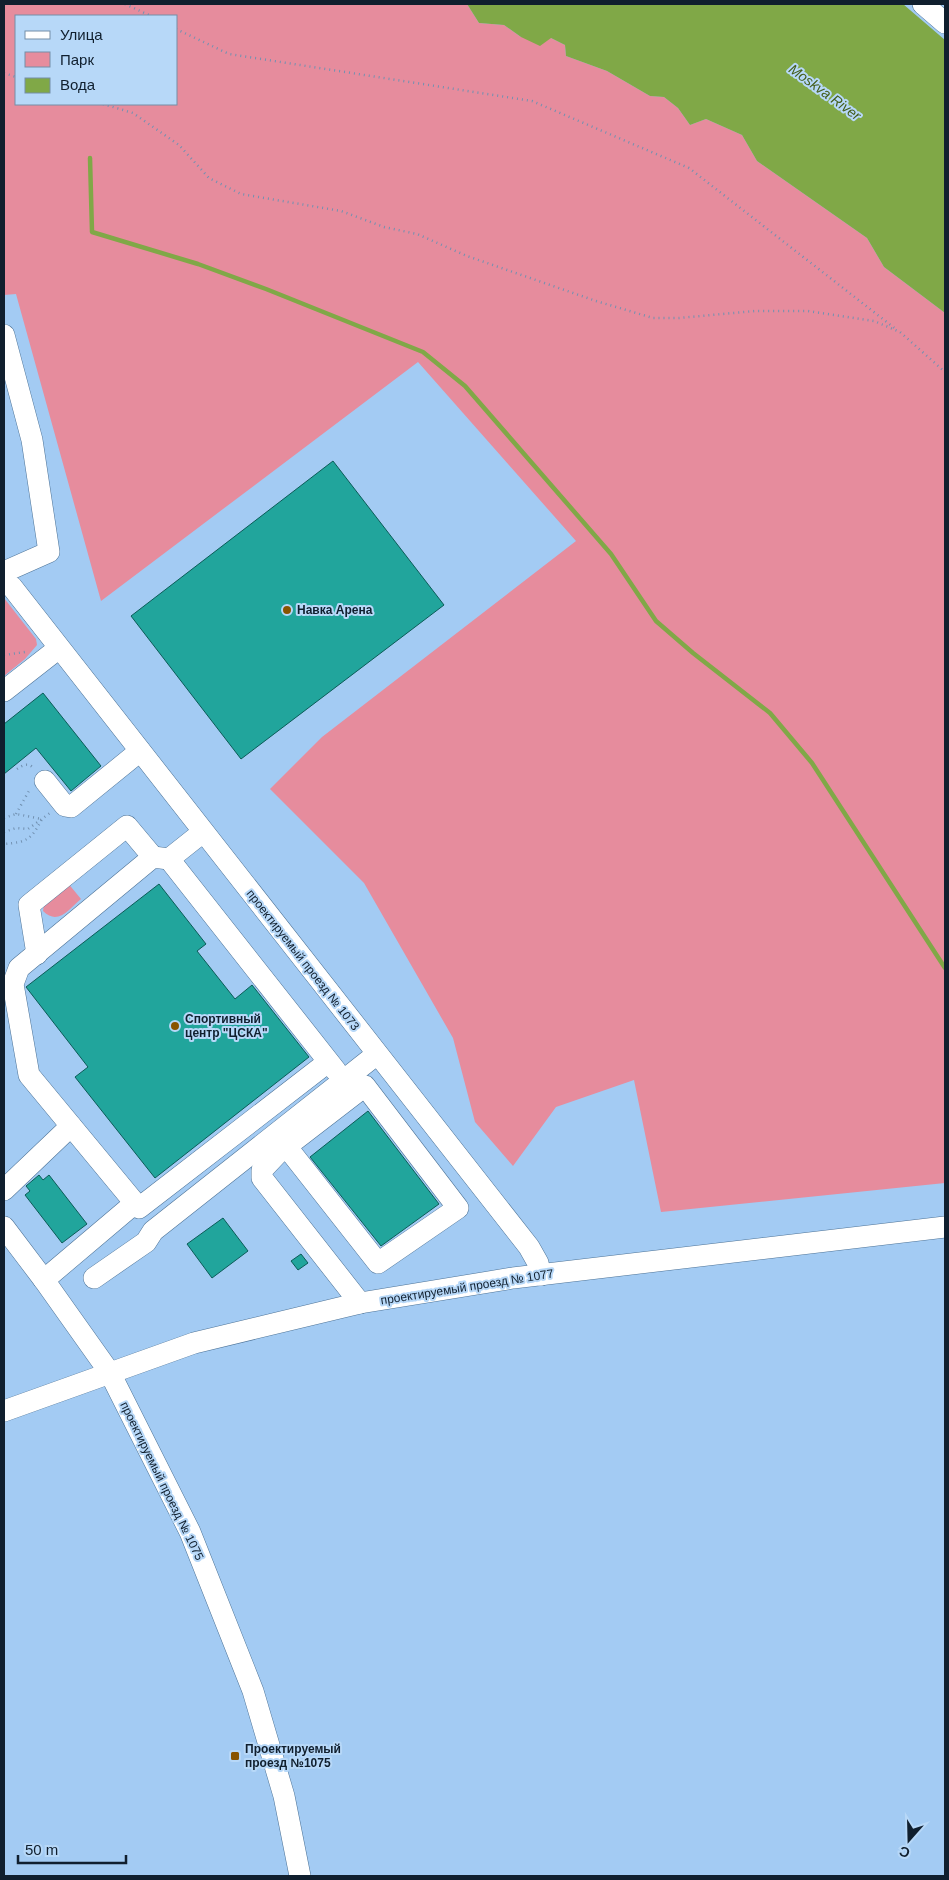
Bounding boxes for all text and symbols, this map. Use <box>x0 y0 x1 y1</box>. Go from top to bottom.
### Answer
legend <box>15 15 178 105</box>
text: Улица <box>60 26 103 43</box>
text: Парк <box>60 51 94 68</box>
water label: Moskva River <box>786 61 865 124</box>
text: Вода <box>60 76 96 93</box>
place label: Навка Арена <box>297 603 373 617</box>
marker: Навка Арена <box>281 604 293 616</box>
street label: проектируемый проезд № 1073 <box>244 887 363 1033</box>
place label: Спортивный центр "ЦСКА" <box>185 1012 268 1040</box>
marker: Спортивный центр "ЦСКА" <box>169 1020 181 1032</box>
street label: проектируемый проезд № 1077 <box>380 1266 555 1308</box>
street label: проектируемый проезд № 1075 <box>117 1399 207 1563</box>
place label: Проектируемый проезд №1075 <box>245 1742 341 1770</box>
marker: Проектируемый проезд №1075 <box>229 1750 241 1762</box>
north arrow <box>884 1815 934 1865</box>
scale bar <box>18 1832 125 1864</box>
text: 50 m <box>25 1841 58 1858</box>
text: С <box>897 1843 912 1861</box>

